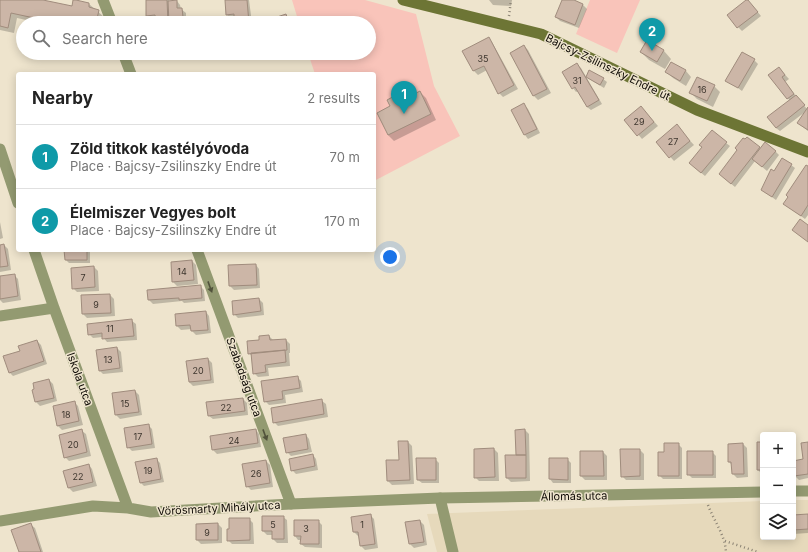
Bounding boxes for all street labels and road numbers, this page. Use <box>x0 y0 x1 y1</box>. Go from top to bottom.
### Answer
street label: Bajcsy-Zsilinszky Endre út <box>543 31 673 103</box>
street label: Szabadság utca <box>223 335 265 419</box>
street label: Iskola utca <box>64 350 96 408</box>
street label: Állomás utca <box>540 488 608 504</box>
street label: Vörösmarty Mihály utca <box>157 498 281 518</box>

